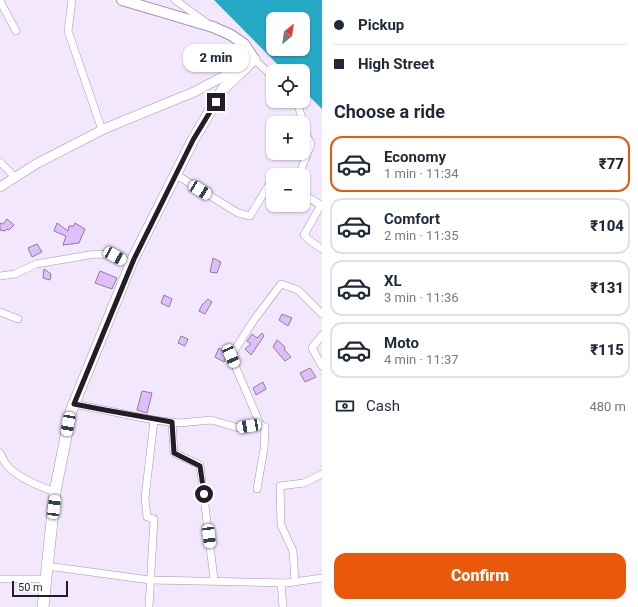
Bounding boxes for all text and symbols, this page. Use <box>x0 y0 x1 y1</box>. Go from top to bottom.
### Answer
north arrow <box>266 12 310 56</box>
map controls <box>266 12 310 212</box>
text: Pickup <box>358 16 404 34</box>
callout: 2 min <box>183 44 249 72</box>
text: 2 min <box>200 50 232 65</box>
text: High Street <box>358 55 434 73</box>
button: locate <box>266 64 310 108</box>
route end <box>207 93 225 111</box>
text: Choose a ride <box>334 101 445 122</box>
button: + <box>266 116 310 160</box>
icon: car <box>336 146 372 182</box>
text: Economy <box>384 148 446 166</box>
text: ₹77 <box>599 155 624 173</box>
text: 1 min · 11:34 <box>384 166 459 181</box>
button: − <box>266 168 310 212</box>
car <box>187 179 213 201</box>
icon: car <box>336 208 372 244</box>
text: Comfort <box>384 210 440 228</box>
text: ₹104 <box>590 217 624 235</box>
text: 2 min · 11:35 <box>384 228 459 243</box>
car <box>102 245 128 267</box>
icon: car <box>336 270 372 306</box>
text: XL <box>384 272 402 290</box>
text: ₹131 <box>590 279 624 297</box>
text: 3 min · 11:36 <box>384 290 459 305</box>
icon: car <box>336 332 372 368</box>
text: Moto <box>384 334 419 352</box>
text: ₹115 <box>590 341 624 359</box>
car <box>221 343 241 369</box>
text: 4 min · 11:37 <box>384 352 459 367</box>
icon: cash <box>334 395 356 417</box>
text: Cash <box>366 397 400 415</box>
text: 480 m <box>589 399 626 414</box>
car <box>60 411 76 437</box>
car <box>236 418 262 434</box>
route start <box>195 485 213 503</box>
car <box>47 494 61 520</box>
car <box>202 523 216 549</box>
button: Confirm <box>334 553 626 599</box>
scale bar <box>12 579 68 598</box>
text: 50 m <box>18 581 43 594</box>

